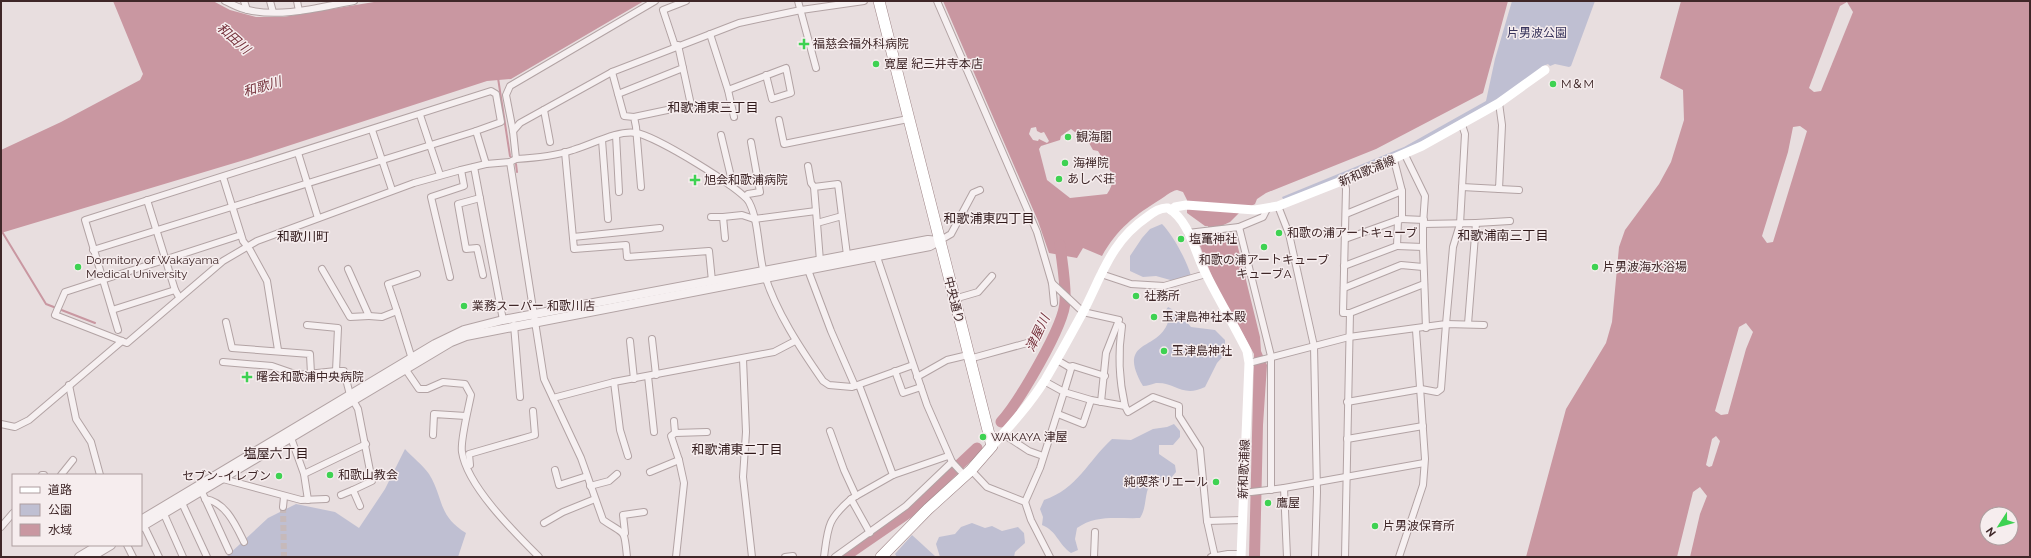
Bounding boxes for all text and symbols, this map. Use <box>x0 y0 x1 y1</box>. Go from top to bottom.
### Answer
water label: 和田川 <box>214 20 255 58</box>
park label: 片男波公園 <box>1507 26 1567 40</box>
place label: 福慈会福外科病院 <box>813 37 909 51</box>
marker: 福慈会福外科病院 <box>798 38 810 50</box>
place label: 寛屋 紀三井寺本店 <box>884 57 983 71</box>
marker: 寛屋 紀三井寺本店 <box>871 59 881 69</box>
water label: 和歌川 <box>241 73 285 99</box>
place label: M＆M <box>1561 77 1594 91</box>
marker: M＆M <box>1548 79 1558 89</box>
district label: 和歌浦東三丁目 <box>667 100 759 115</box>
place label: 観海閣 <box>1076 130 1112 144</box>
marker: 観海閣 <box>1063 132 1073 142</box>
street label: 新和歌浦線 <box>1337 153 1397 189</box>
place label: 海禅院 <box>1073 156 1109 170</box>
marker: 海禅院 <box>1060 158 1070 168</box>
place label: あしべ荘 <box>1067 172 1115 186</box>
place label: 旭会和歌浦病院 <box>704 173 788 187</box>
marker: 旭会和歌浦病院 <box>689 174 701 186</box>
marker: あしべ荘 <box>1054 174 1064 184</box>
district label: 和歌浦東四丁目 <box>943 211 1035 226</box>
place label: 和歌の浦アートキューブ <box>1287 226 1418 240</box>
marker: 和歌の浦アートキューブ <box>1274 228 1284 238</box>
district label: 和歌浦南三丁目 <box>1457 228 1549 243</box>
district label: 和歌川町 <box>277 229 329 244</box>
place label: 塩竃神社 <box>1189 232 1237 246</box>
marker: 塩竃神社 <box>1176 234 1186 244</box>
marker: 和歌の浦アートキューブ キューブA <box>1259 242 1269 252</box>
place label: Dormitory of Wakayama Medical University <box>86 253 219 281</box>
place label: 和歌の浦アートキューブ キューブA <box>1199 253 1329 281</box>
place label: 片男波海水浴場 <box>1603 260 1687 274</box>
marker: Dormitory of Wakayama Medical University <box>73 262 83 272</box>
marker: 片男波海水浴場 <box>1590 262 1600 272</box>
street label: 中央通り <box>941 275 967 325</box>
place label: 社務所 <box>1144 289 1180 303</box>
marker: 社務所 <box>1131 291 1141 301</box>
place label: 業務スーパー 和歌川店 <box>472 299 595 313</box>
marker: 業務スーパー 和歌川店 <box>459 301 469 311</box>
place label: 玉津島神社本殿 <box>1162 310 1246 324</box>
water label: 津屋川 <box>1022 311 1053 354</box>
marker: 玉津島神社本殿 <box>1149 312 1159 322</box>
place label: 玉津島神社 <box>1172 344 1232 358</box>
marker: 玉津島神社 <box>1159 346 1169 356</box>
place label: 曙会和歌浦中央病院 <box>256 370 364 384</box>
marker: 曙会和歌浦中央病院 <box>241 371 253 383</box>
place label: WAKAYA 津屋 <box>991 430 1068 444</box>
marker: WAKAYA 津屋 <box>978 432 988 442</box>
street label: 新和歌浦線 <box>1236 439 1252 499</box>
district label: 和歌浦東二丁目 <box>691 442 783 457</box>
district label: 塩屋六丁目 <box>243 446 309 461</box>
place label: 和歌山教会 <box>338 468 398 482</box>
place label: セブン-イレブン <box>182 469 271 483</box>
marker: 和歌山教会 <box>325 470 335 480</box>
marker: セブン-イレブン <box>274 471 284 481</box>
legend <box>12 474 142 546</box>
place label: 純喫茶リエール <box>1124 475 1208 489</box>
marker: 純喫茶リエール <box>1211 477 1221 487</box>
text: 道路 <box>48 483 72 497</box>
place label: 鷹屋 <box>1276 496 1300 510</box>
marker: 鷹屋 <box>1263 498 1273 508</box>
text: 公園 <box>48 503 72 517</box>
north arrow <box>1979 506 2019 546</box>
place label: 片男波保育所 <box>1383 519 1455 533</box>
marker: 片男波保育所 <box>1370 521 1380 531</box>
text: 水域 <box>48 523 72 537</box>
text: N <box>1984 524 1999 539</box>

